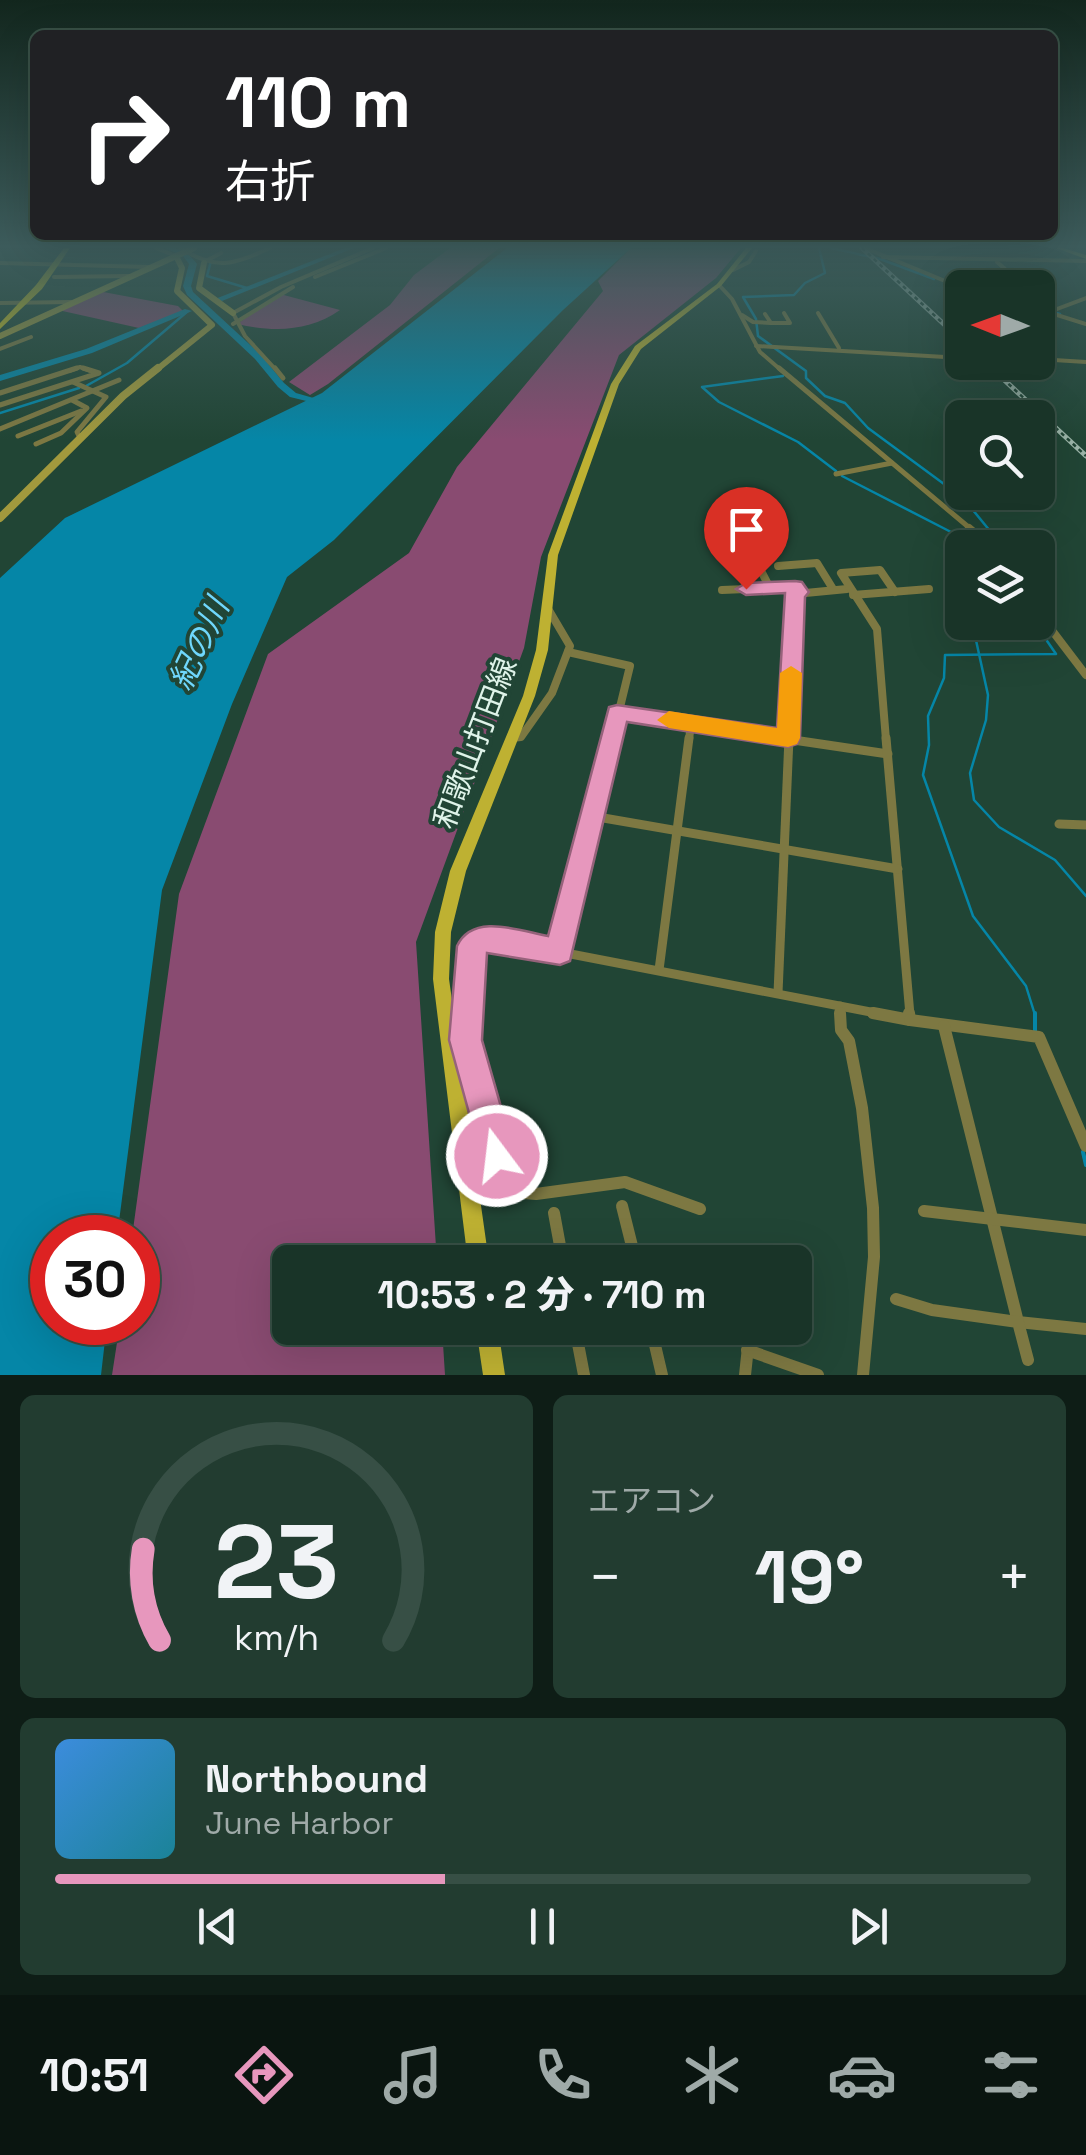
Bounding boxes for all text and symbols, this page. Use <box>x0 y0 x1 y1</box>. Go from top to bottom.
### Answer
text: 110 m <box>225 58 411 147</box>
icon: right <box>60 70 190 200</box>
text: 右折 <box>225 153 315 210</box>
north arrow <box>945 270 1055 380</box>
map controls <box>945 270 1055 640</box>
button: search <box>945 400 1055 510</box>
pin <box>704 487 789 590</box>
icon: arrive <box>719 502 774 557</box>
button: layers <box>945 530 1055 640</box>
water label: 紀の川 <box>161 589 239 696</box>
street label: 和歌山打田線 <box>425 652 525 834</box>
position arrow <box>445 1104 549 1208</box>
speed limit sign: 30 <box>30 1215 160 1345</box>
text: 10:53 · 2 分 · 710 m <box>377 1271 707 1319</box>
text: エアコン <box>588 1481 716 1521</box>
text: 23 <box>214 1496 339 1628</box>
text: 19° <box>755 1529 864 1625</box>
text: − <box>588 1542 622 1612</box>
text: + <box>997 1542 1031 1612</box>
text: km/h <box>234 1615 319 1660</box>
text: Northbound <box>205 1755 428 1803</box>
text: June Harbor <box>205 1803 393 1843</box>
icon: previous <box>190 1899 245 1954</box>
icon: pause <box>515 1899 570 1954</box>
icon: next <box>841 1899 896 1954</box>
icon: directions <box>229 2040 299 2110</box>
icon: music <box>378 2040 448 2110</box>
icon: phone <box>528 2040 598 2110</box>
icon: climate <box>677 2040 747 2110</box>
icon: car <box>827 2040 897 2110</box>
icon: filters <box>976 2040 1046 2110</box>
text: 10:51 <box>40 2047 149 2104</box>

